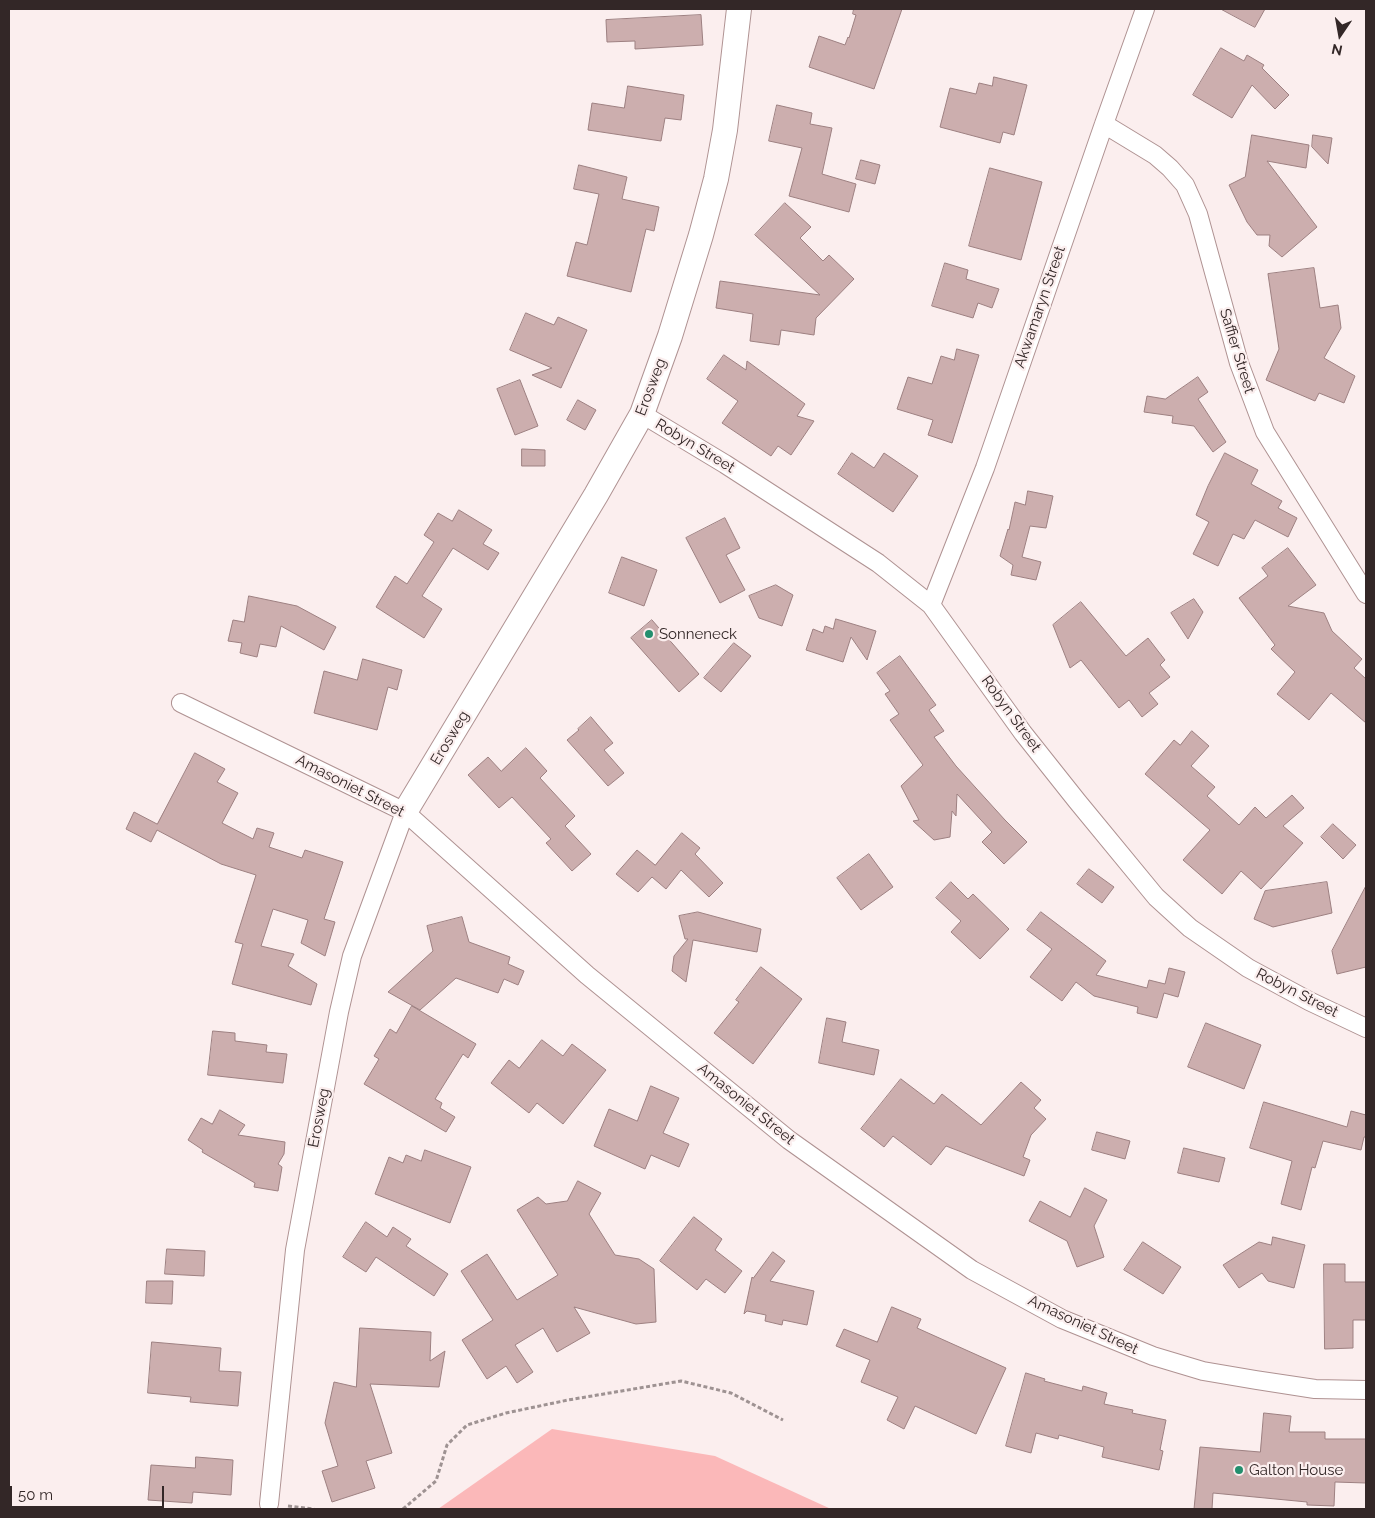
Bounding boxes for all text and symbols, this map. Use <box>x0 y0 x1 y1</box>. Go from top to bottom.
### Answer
north arrow <box>1315 10 1365 60</box>
text: N <box>1330 41 1344 59</box>
street label: Akwamaryn Street <box>1011 244 1069 370</box>
street label: Saffier Street <box>1216 306 1258 396</box>
street label: Erosweg <box>632 356 670 418</box>
street label: Robyn Street <box>652 415 738 477</box>
place label: Sonneneck <box>659 625 737 643</box>
marker: Sonneneck <box>643 628 655 640</box>
street label: Robyn Street <box>977 672 1045 756</box>
street label: Erosweg <box>427 708 473 768</box>
street label: Amasoniet Street <box>293 751 407 821</box>
street label: Robyn Street <box>1253 965 1341 1021</box>
street label: Amasoniet Street <box>694 1059 798 1149</box>
street label: Erosweg <box>304 1087 334 1149</box>
street label: Amasoniet Street <box>1025 1292 1141 1358</box>
place label: Galton House <box>1249 1461 1343 1479</box>
marker: Galton House <box>1233 1464 1245 1476</box>
scale bar <box>12 1476 166 1508</box>
text: 50 m <box>18 1486 53 1504</box>

